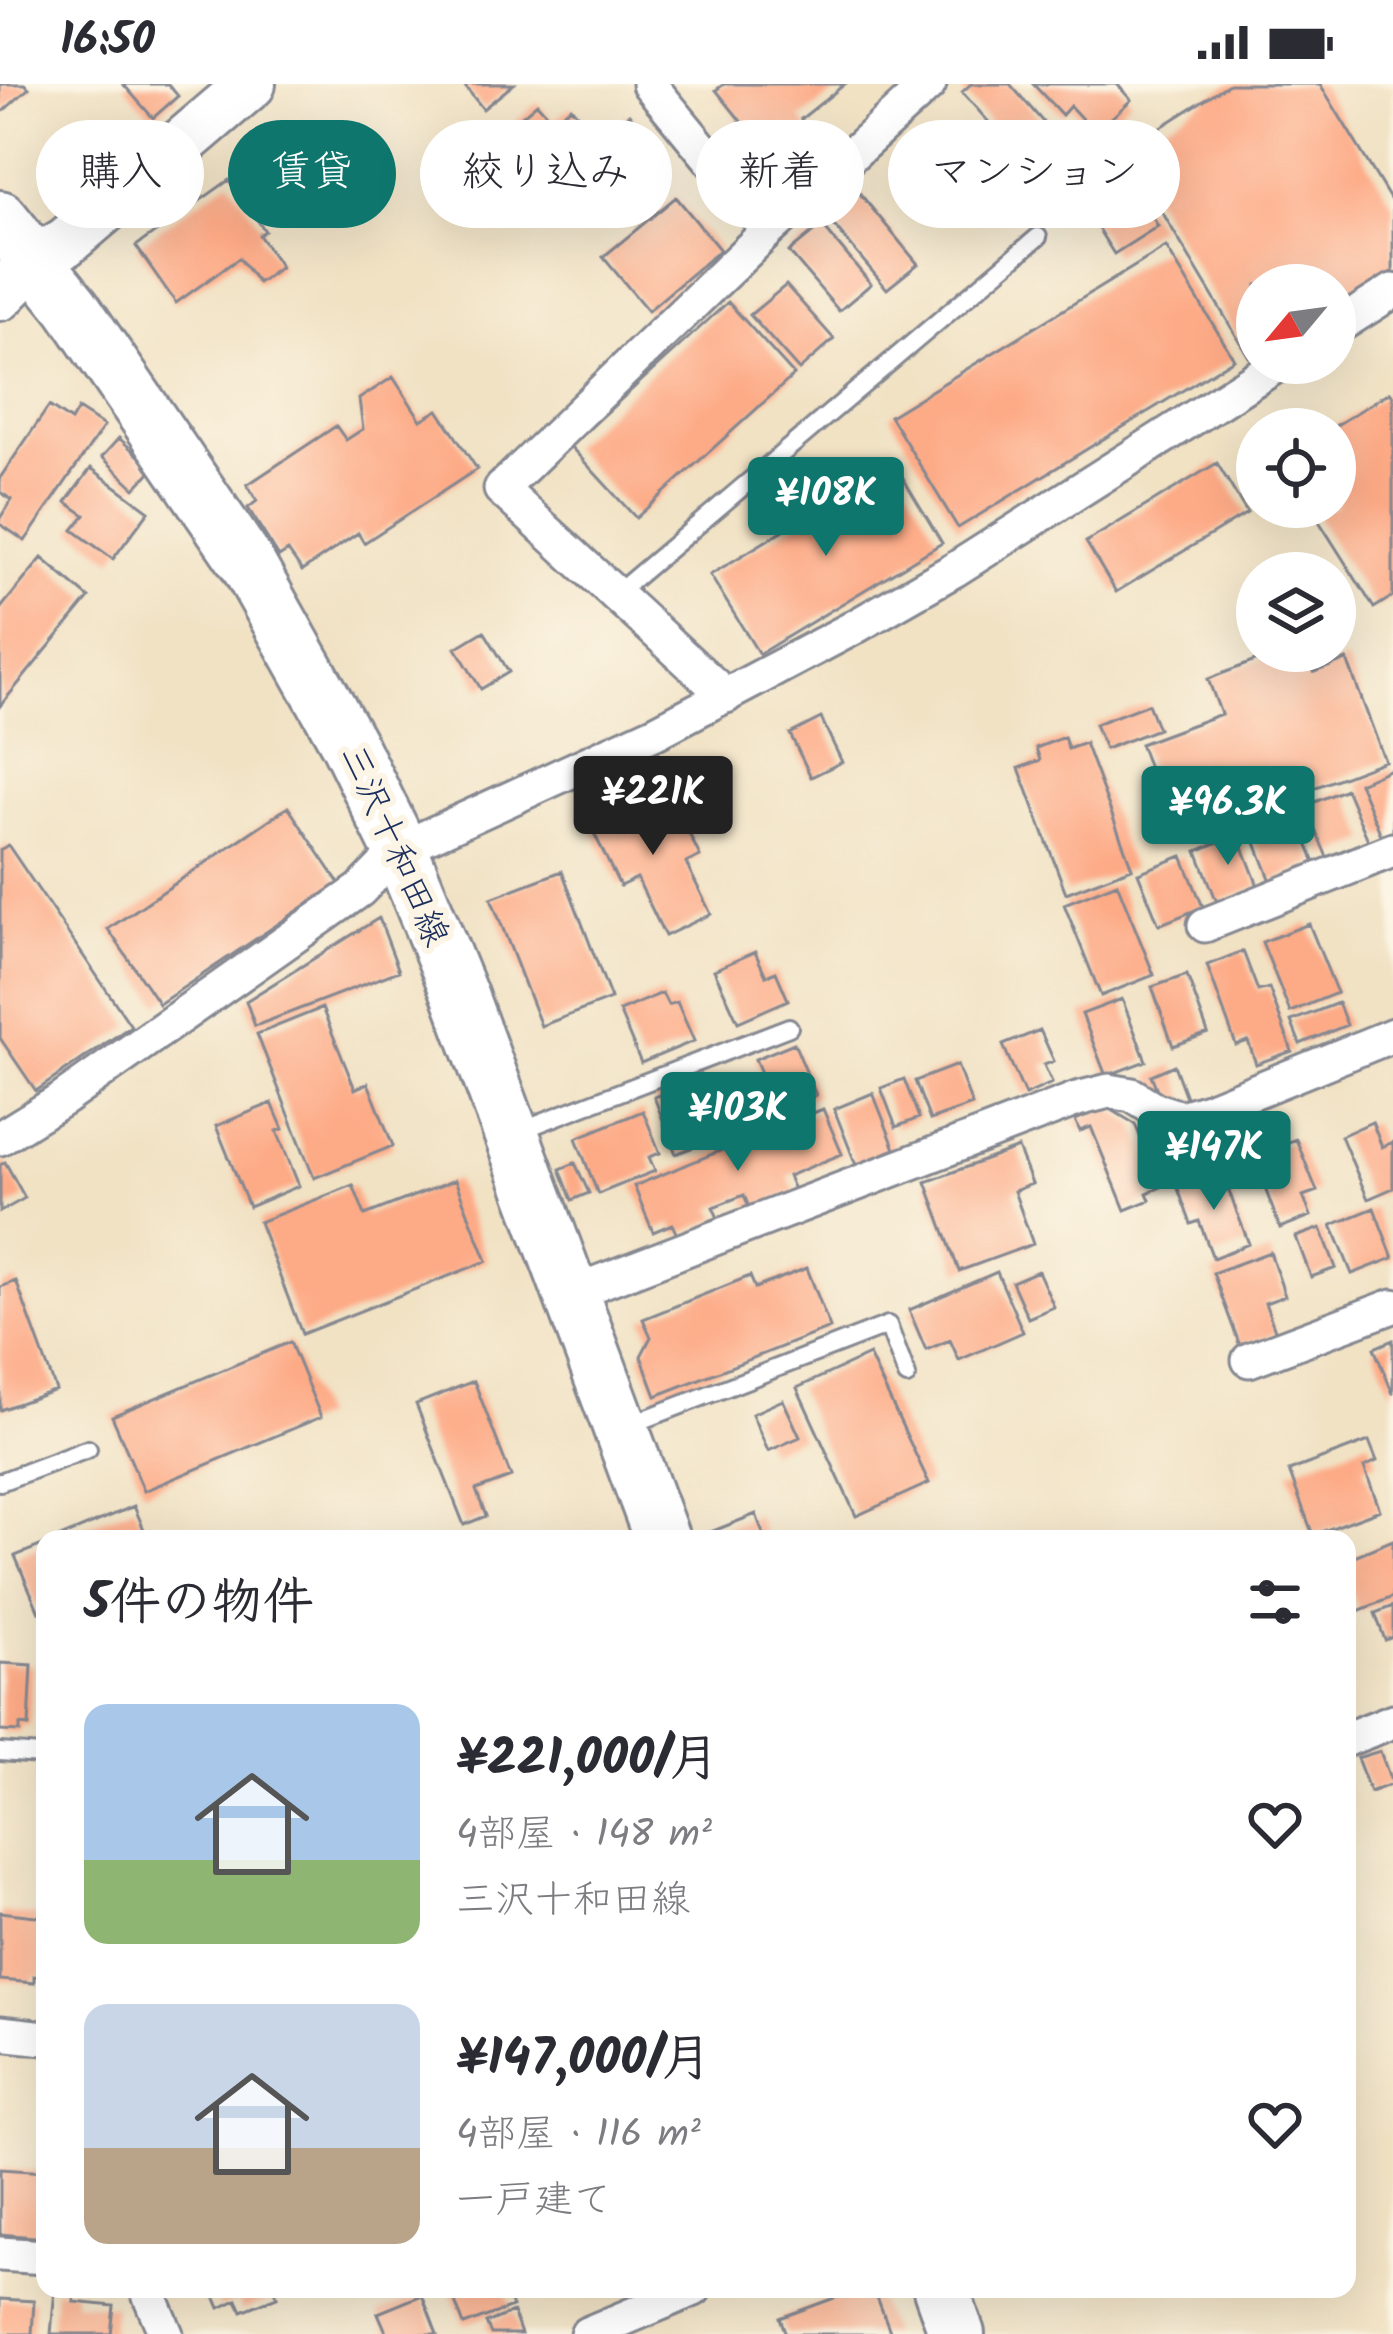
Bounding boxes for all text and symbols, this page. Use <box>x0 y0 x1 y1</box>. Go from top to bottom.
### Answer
text: 16:50 <box>60 6 155 78</box>
chip: 購入 <box>36 120 204 228</box>
chip: 賃貸 <box>228 120 396 228</box>
chip: 絞り込み <box>420 120 672 228</box>
chip: 新着 <box>696 120 864 228</box>
chip: マンション <box>888 120 1180 228</box>
north arrow <box>1236 264 1356 384</box>
map controls <box>1236 264 1356 672</box>
button: locate <box>1236 408 1356 528</box>
pin: ¥108K <box>742 457 910 559</box>
text: ¥108K <box>775 465 877 527</box>
button: layers <box>1236 552 1356 672</box>
street label: 三沢十和田線 <box>323 736 463 956</box>
pin: ¥221K <box>569 756 737 858</box>
text: ¥221K <box>601 764 705 826</box>
pin: ¥96.3K <box>1130 766 1326 868</box>
text: ¥96.3K <box>1169 774 1287 836</box>
pin: ¥103K <box>654 1072 822 1174</box>
text: ¥103K <box>688 1080 788 1142</box>
pin: ¥147K <box>1130 1111 1298 1213</box>
text: ¥147K <box>1165 1119 1263 1181</box>
text: 5件の物件 <box>84 1564 314 1645</box>
icon: filters <box>1242 1569 1308 1635</box>
text: ¥221,000/月 <box>456 1720 719 1801</box>
icon: home <box>180 1752 324 1896</box>
icon: heart <box>1242 1791 1308 1857</box>
text: 4部屋 · 148 m² <box>456 1805 712 1867</box>
text: 三沢十和田線 <box>456 1871 690 1933</box>
text: ¥147,000/月 <box>456 2020 712 2101</box>
icon: home <box>180 2052 324 2196</box>
icon: heart <box>1242 2091 1308 2157</box>
text: 4部屋 · 116 m² <box>456 2105 701 2167</box>
text: 一戸建て <box>456 2171 612 2233</box>

